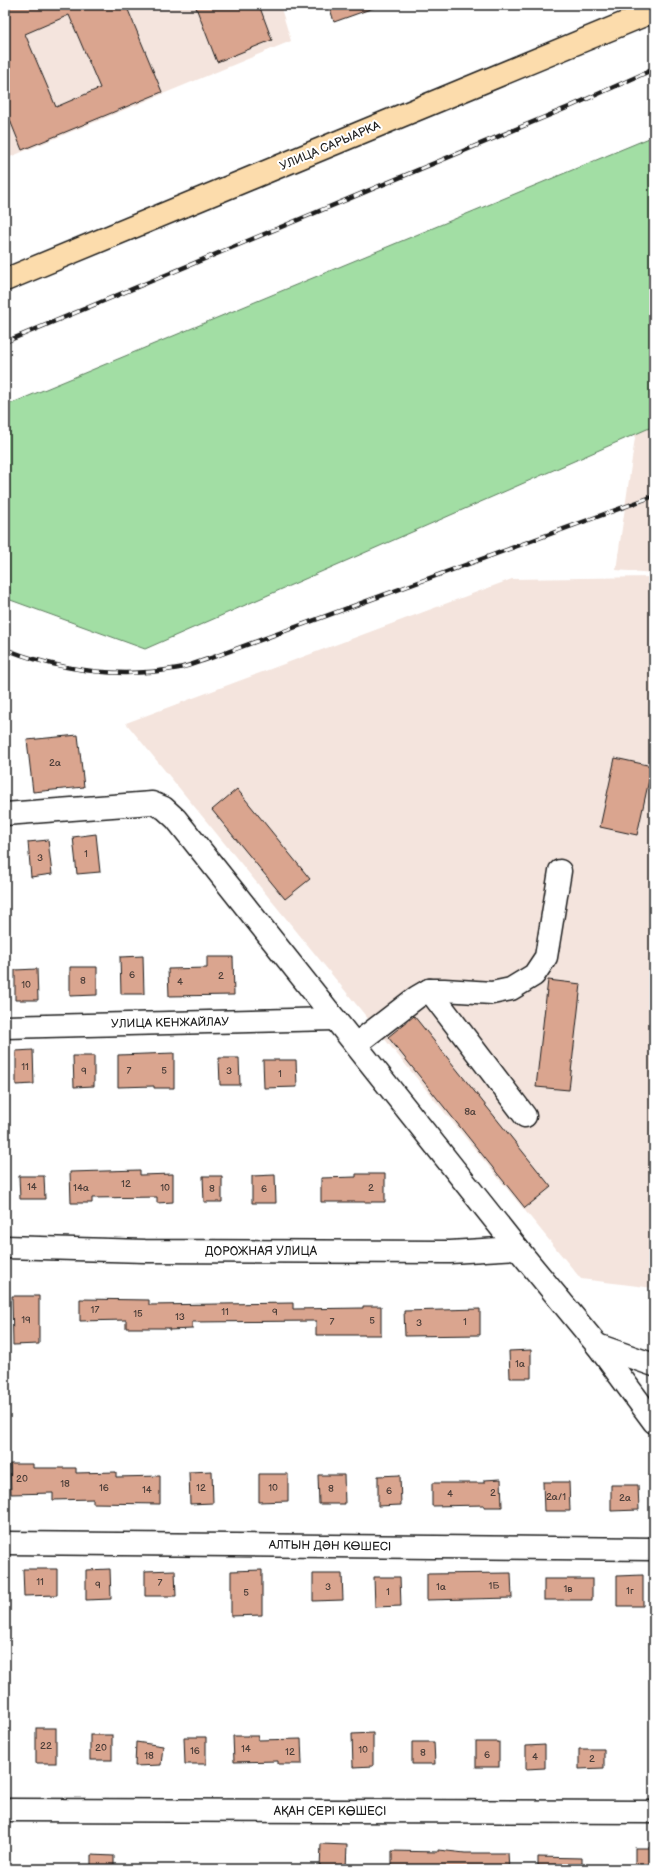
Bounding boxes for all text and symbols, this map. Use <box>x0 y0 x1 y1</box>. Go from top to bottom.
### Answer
street label: УЛИЦА САРЫАРКА <box>277 118 383 174</box>
house number: 2а <box>49 757 61 769</box>
house number: 1 <box>84 848 88 860</box>
house number: 3 <box>37 852 43 864</box>
house number: 6 <box>129 969 135 981</box>
house number: 2 <box>218 970 224 982</box>
house number: 8 <box>80 975 86 987</box>
house number: 4 <box>177 976 183 988</box>
house number: 10 <box>21 979 31 991</box>
street label: УЛИЦА КЕНЖАЙЛАУ <box>111 1014 229 1032</box>
house number: 11 <box>21 1061 29 1073</box>
house number: 9 <box>81 1065 87 1077</box>
house number: 7 <box>127 1065 132 1077</box>
house number: 5 <box>161 1065 167 1077</box>
house number: 3 <box>226 1065 232 1077</box>
house number: 1 <box>278 1068 282 1080</box>
house number: 8а <box>464 1106 476 1118</box>
house number: 12 <box>121 1178 131 1190</box>
house number: 14 <box>27 1181 37 1193</box>
house number: 14а <box>73 1182 89 1194</box>
house number: 10 <box>160 1182 170 1194</box>
house number: 2 <box>368 1182 374 1194</box>
house number: 8 <box>209 1183 215 1195</box>
house number: 6 <box>261 1183 267 1195</box>
street label: ДОРОЖНАЯ УЛИЦА <box>205 1244 318 1259</box>
house number: 17 <box>91 1304 99 1316</box>
house number: 11 <box>221 1306 229 1318</box>
house number: 9 <box>272 1306 278 1318</box>
house number: 15 <box>133 1308 143 1320</box>
house number: 13 <box>175 1311 185 1323</box>
house number: 19 <box>21 1314 31 1326</box>
house number: 5 <box>369 1315 375 1327</box>
house number: 7 <box>330 1316 335 1328</box>
house number: 1 <box>463 1316 467 1328</box>
house number: 3 <box>416 1317 422 1329</box>
house number: 1а <box>515 1358 525 1370</box>
house number: 20 <box>16 1473 28 1485</box>
house number: 18 <box>60 1478 70 1490</box>
house number: 16 <box>99 1482 109 1494</box>
house number: 12 <box>196 1482 206 1494</box>
house number: 10 <box>268 1482 278 1494</box>
house number: 8 <box>328 1483 334 1495</box>
house number: 14 <box>142 1484 152 1496</box>
house number: 6 <box>386 1485 392 1497</box>
house number: 2 <box>490 1487 496 1499</box>
house number: 4 <box>447 1488 453 1500</box>
house number: 2а/1 <box>546 1491 566 1503</box>
house number: 2а <box>619 1492 631 1504</box>
street label: АЛТЫН ДӘН КӨШЕСІ <box>268 1537 391 1555</box>
house number: 11 <box>36 1576 44 1588</box>
house number: 7 <box>158 1577 163 1589</box>
house number: 9 <box>95 1579 101 1591</box>
house number: 1Б <box>489 1580 499 1592</box>
house number: 3 <box>325 1581 331 1593</box>
house number: 1а <box>436 1581 446 1593</box>
house number: 1в <box>563 1583 573 1595</box>
house number: 1г <box>626 1585 634 1597</box>
house number: 1 <box>386 1586 390 1598</box>
house number: 5 <box>243 1587 249 1599</box>
house number: 22 <box>40 1740 52 1752</box>
house number: 20 <box>95 1742 107 1754</box>
house number: 14 <box>241 1743 251 1755</box>
house number: 10 <box>358 1744 368 1756</box>
house number: 16 <box>190 1745 200 1757</box>
house number: 12 <box>285 1746 295 1758</box>
house number: 8 <box>420 1747 426 1759</box>
house number: 6 <box>484 1749 490 1761</box>
house number: 18 <box>144 1750 154 1762</box>
house number: 4 <box>532 1751 538 1763</box>
house number: 2 <box>589 1753 595 1765</box>
street label: АҚАН СЕРІ КӨШЕСІ <box>273 1804 386 1819</box>

